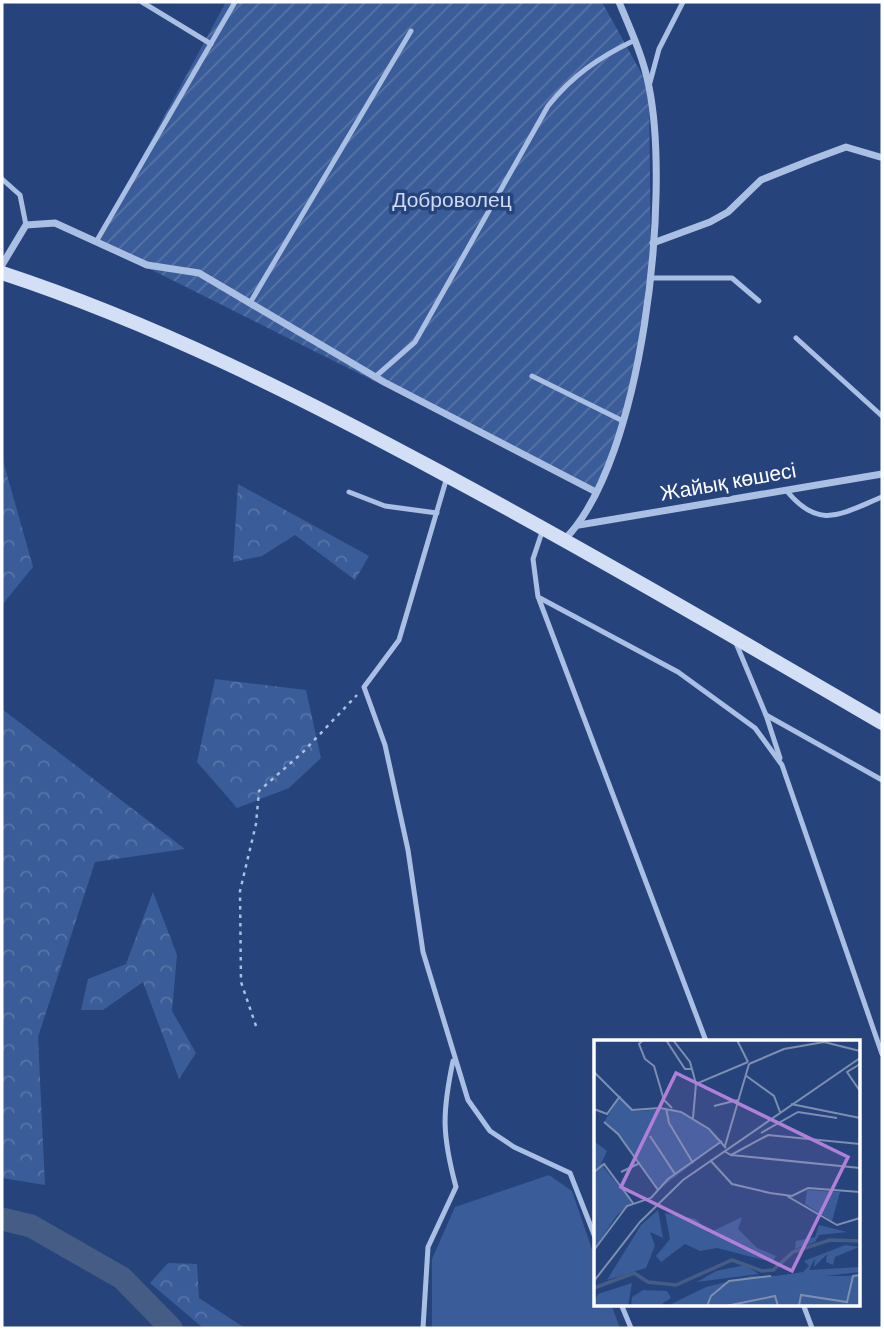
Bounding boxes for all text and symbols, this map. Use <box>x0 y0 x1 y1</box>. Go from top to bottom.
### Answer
park label: Доброволец <box>392 188 512 211</box>
street label: Жайық көшесі <box>658 458 798 505</box>
inset map <box>594 1040 860 1306</box>

